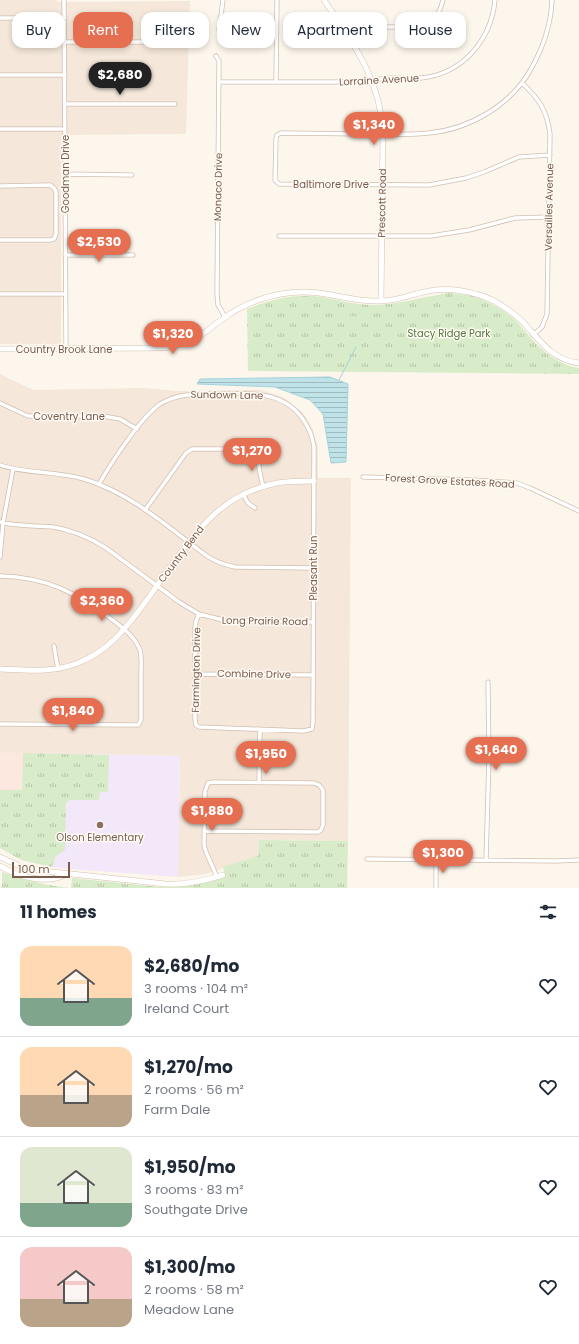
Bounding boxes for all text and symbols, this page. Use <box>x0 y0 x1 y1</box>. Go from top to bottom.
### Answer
chip: Buy <box>12 12 65 48</box>
chip: Rent <box>73 12 133 48</box>
chip: Filters <box>141 12 209 48</box>
chip: New <box>217 12 275 48</box>
chip: Apartment <box>283 12 387 48</box>
chip: House <box>395 12 466 48</box>
pin: $2,680 <box>87 62 153 96</box>
text: $2,680 <box>98 65 142 84</box>
street label: Lorraine Avenue <box>339 70 419 90</box>
pin: $1,340 <box>341 112 407 146</box>
text: $1,340 <box>353 115 395 134</box>
street label: Goodman Drive <box>58 135 73 213</box>
street label: Monaco Drive <box>210 153 226 221</box>
street label: Versailles Avenue <box>541 163 557 251</box>
street label: Prescott Road <box>374 168 390 238</box>
street label: Baltimore Drive <box>293 177 369 192</box>
pin: $2,530 <box>66 229 132 263</box>
text: $2,530 <box>77 232 121 251</box>
pin: $1,320 <box>140 321 206 355</box>
text: $1,320 <box>153 324 193 343</box>
park label: Stacy Ridge Park <box>408 326 491 341</box>
street label: Country Brook Lane <box>16 342 112 357</box>
street label: Sundown Lane <box>190 387 264 403</box>
street label: Coventry Lane <box>33 409 105 424</box>
pin: $1,270 <box>219 438 285 472</box>
text: $1,270 <box>232 441 272 460</box>
street label: Forest Grove Estates Road <box>385 470 515 492</box>
street label: Country Bend <box>155 522 207 586</box>
street label: Pleasant Run <box>306 536 321 600</box>
pin: $2,360 <box>69 588 135 622</box>
text: $2,360 <box>80 591 124 610</box>
street label: Long Prairie Road <box>222 613 308 629</box>
street label: Farmington Drive <box>188 627 204 713</box>
street label: Combine Drive <box>217 666 291 682</box>
pin: $1,840 <box>40 698 106 732</box>
text: $1,840 <box>52 701 94 720</box>
pin: $1,640 <box>463 737 529 771</box>
text: $1,640 <box>475 740 517 759</box>
pin: $1,950 <box>233 741 299 775</box>
text: $1,950 <box>245 744 287 763</box>
pin: $1,880 <box>179 798 245 832</box>
text: $1,880 <box>191 801 233 820</box>
marker: Olson Elementary <box>95 820 105 830</box>
place label: Olson Elementary <box>56 830 144 845</box>
pin: $1,300 <box>410 840 476 874</box>
text: $1,300 <box>422 843 464 862</box>
scale bar <box>12 860 70 879</box>
text: 100 m <box>18 861 50 877</box>
text: 11 homes <box>20 900 97 924</box>
icon: filters <box>537 901 559 923</box>
text: $2,680/mo <box>144 954 239 978</box>
icon: home <box>52 962 100 1010</box>
icon: heart <box>537 975 559 997</box>
text: 3 rooms · 104 m² <box>144 979 248 998</box>
text: Ireland Court <box>144 999 229 1018</box>
text: $1,270/mo <box>144 1055 233 1079</box>
icon: home <box>52 1063 100 1111</box>
icon: heart <box>537 1076 559 1098</box>
text: 2 rooms · 56 m² <box>144 1080 244 1099</box>
text: Farm Dale <box>144 1100 210 1119</box>
text: $1,950/mo <box>144 1155 236 1179</box>
icon: home <box>52 1163 100 1211</box>
icon: heart <box>537 1176 559 1198</box>
text: 3 rooms · 83 m² <box>144 1180 244 1199</box>
text: Southgate Drive <box>144 1200 248 1219</box>
text: $1,300/mo <box>144 1255 235 1279</box>
icon: home <box>52 1263 100 1311</box>
icon: heart <box>537 1276 559 1298</box>
text: 2 rooms · 58 m² <box>144 1280 244 1299</box>
text: Meadow Lane <box>144 1300 234 1319</box>

